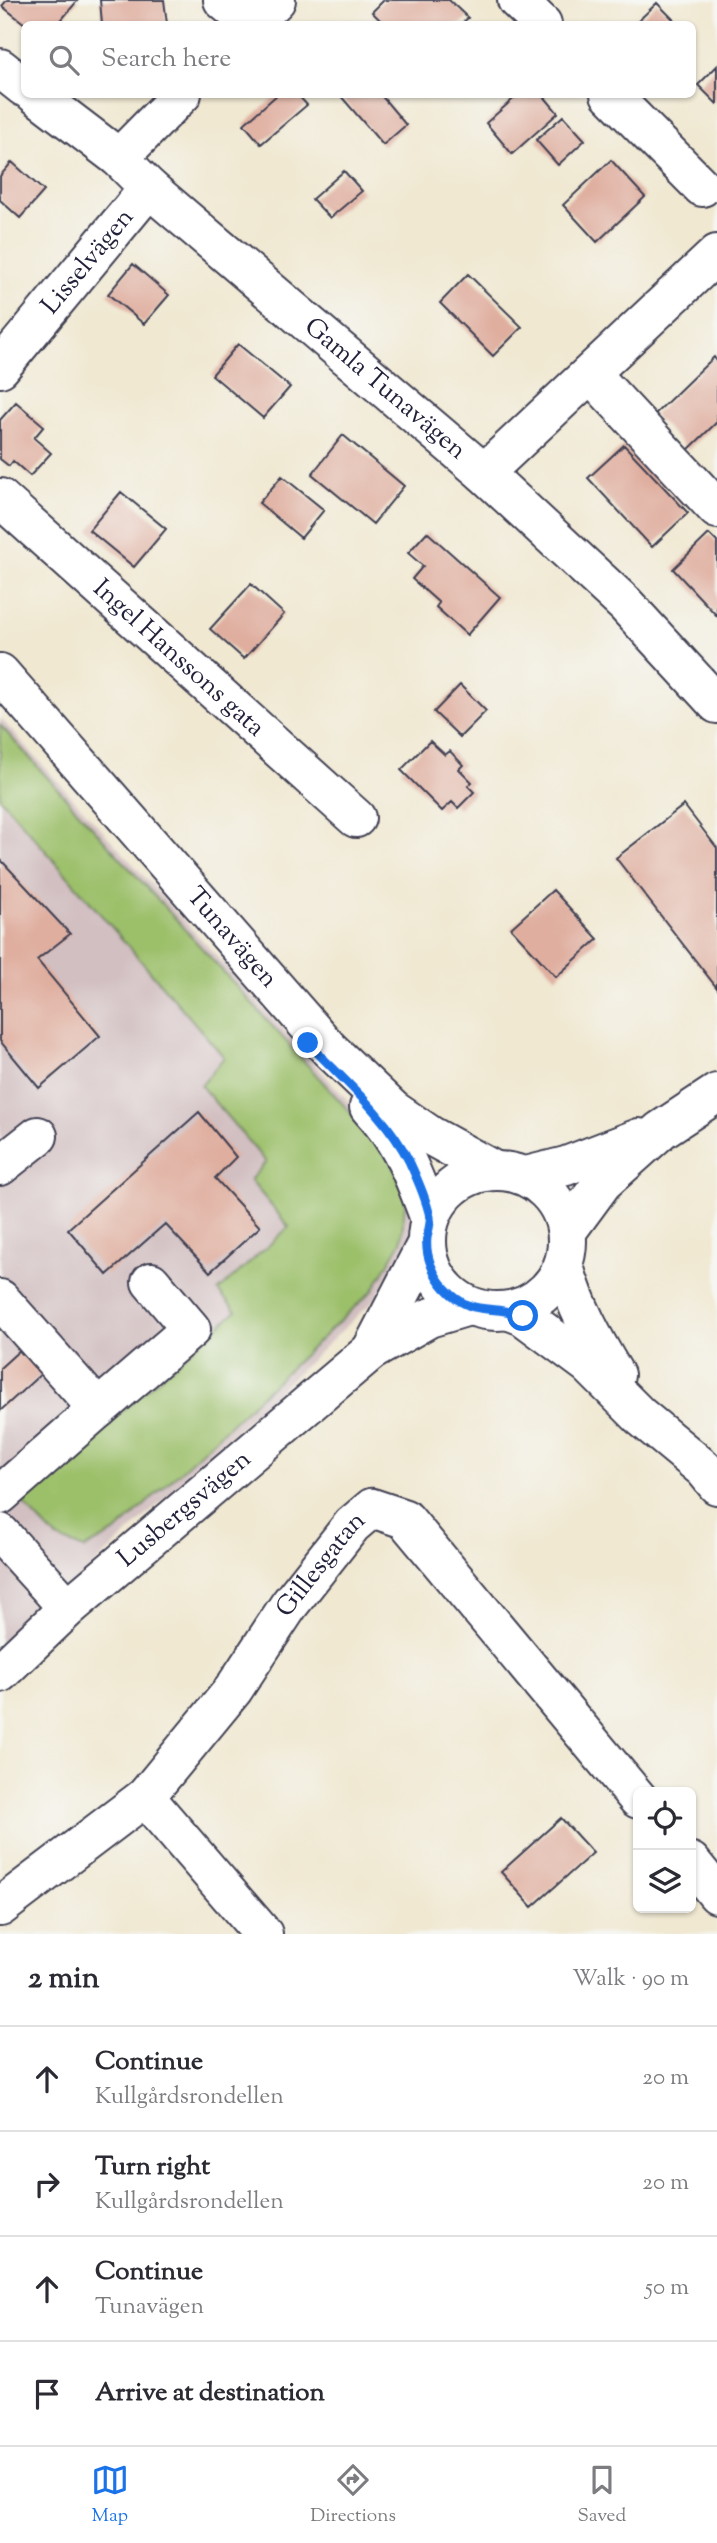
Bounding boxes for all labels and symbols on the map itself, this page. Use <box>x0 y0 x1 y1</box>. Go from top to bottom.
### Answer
street label: Lisselvägen <box>33 201 143 323</box>
street label: Gamla Tunavägen <box>296 309 474 469</box>
street label: Ingel Hanssons gata <box>84 571 273 746</box>
street label: Tunavägen <box>177 879 286 996</box>
route end <box>292 1027 323 1058</box>
route start <box>507 1300 538 1331</box>
street label: Lusbergsvägen <box>110 1442 260 1577</box>
street label: Gillesgatan <box>267 1503 374 1625</box>

